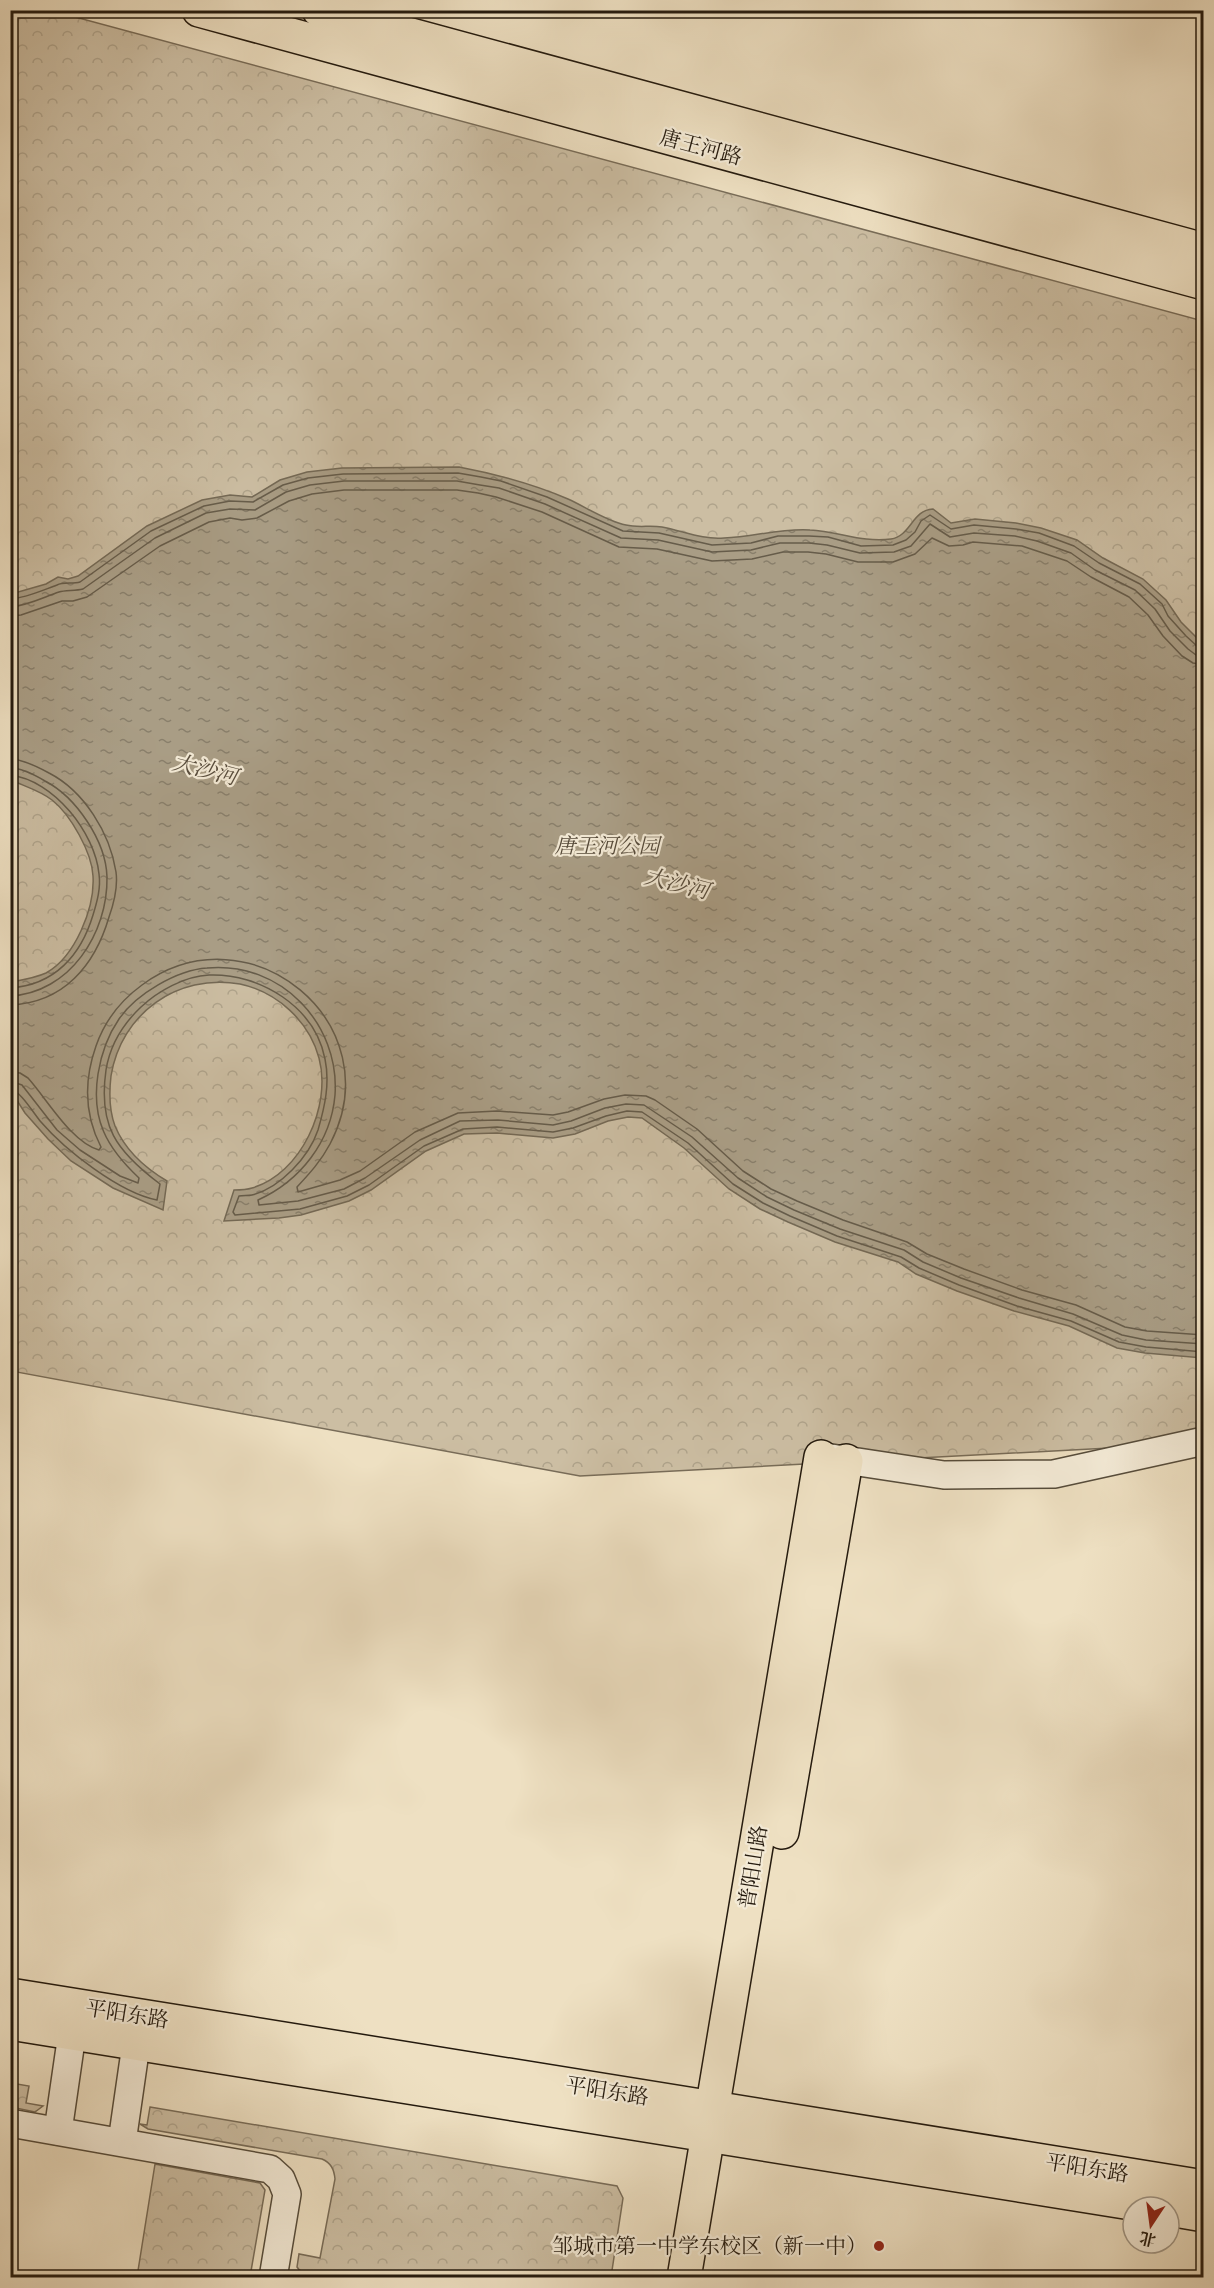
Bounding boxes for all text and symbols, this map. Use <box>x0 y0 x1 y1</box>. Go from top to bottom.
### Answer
street label: 唐王河路 <box>656 124 745 173</box>
water label: 大沙河 <box>169 748 244 795</box>
park label: 唐王河公园 <box>555 833 662 862</box>
water label: 大沙河 <box>641 862 716 909</box>
street label: 普阳山路 <box>734 1823 775 1911</box>
street label: 平阳东路 <box>83 1995 171 2036</box>
street label: 平阳东路 <box>563 2072 651 2113</box>
street label: 平阳东路 <box>1043 2149 1131 2190</box>
north arrow <box>1121 2195 1181 2255</box>
text: 北 <box>1138 2225 1158 2250</box>
place label: 邹城市第一中学东校区（新一中） <box>552 2233 867 2262</box>
marker: 邹城市第一中学东校区（新一中） <box>872 2239 886 2253</box>

